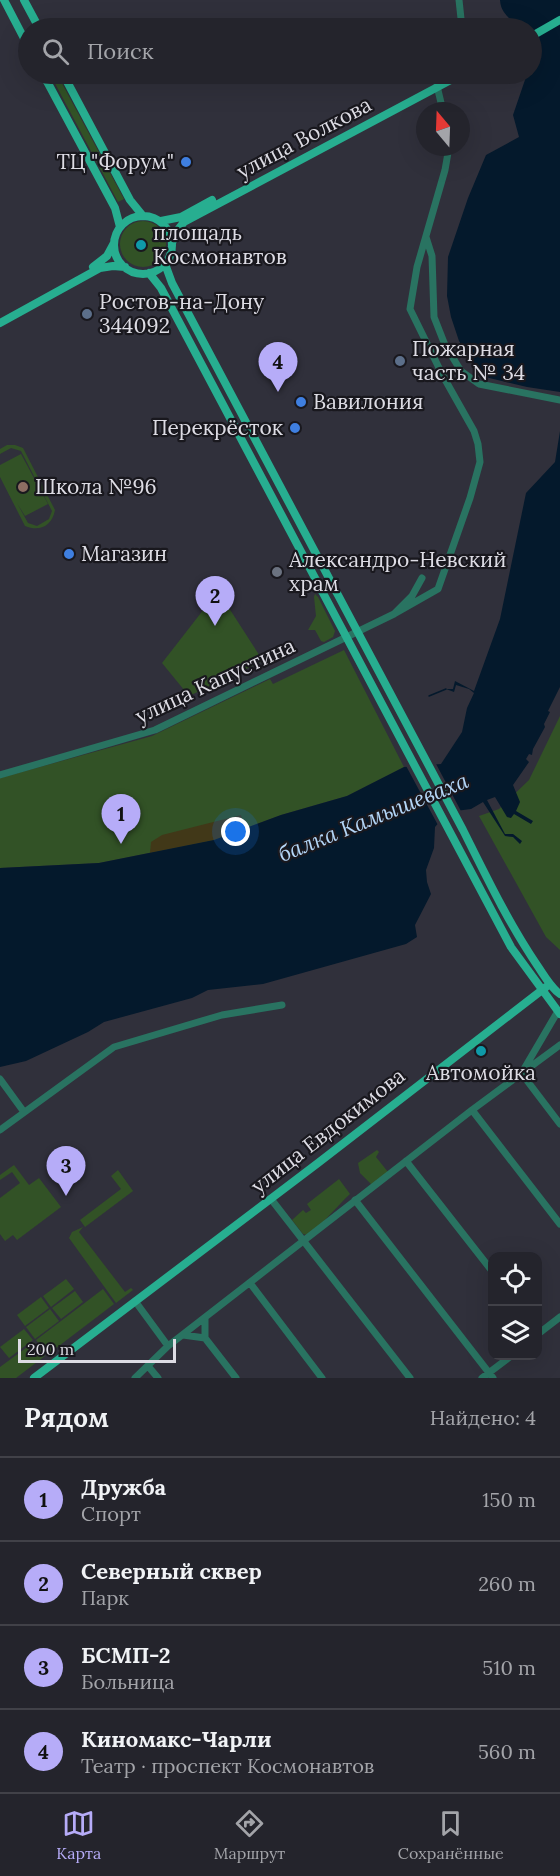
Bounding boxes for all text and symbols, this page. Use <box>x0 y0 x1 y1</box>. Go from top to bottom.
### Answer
search box <box>18 18 542 84</box>
icon: search <box>39 35 72 68</box>
text: Поиск <box>87 37 153 65</box>
street label: улица Волкова <box>232 91 376 184</box>
north arrow <box>416 102 470 156</box>
place label: ТЦ "Форум" <box>56 148 174 175</box>
marker: ТЦ "Форум" <box>179 155 193 169</box>
place label: площадь Космонавтов <box>153 219 287 270</box>
marker: площадь Космонавтов <box>134 238 148 252</box>
place label: Ростов-на-Дону 344092 <box>99 288 264 339</box>
marker: Ростов-на-Дону 344092 <box>80 307 94 321</box>
place label: Пожарная часть № 34 <box>412 335 525 386</box>
pin: 4 <box>258 342 298 392</box>
marker: Пожарная часть № 34 <box>393 354 407 368</box>
place label: Вавилония <box>313 388 423 415</box>
marker: Вавилония <box>294 395 308 409</box>
place label: Перекрёсток <box>152 414 284 441</box>
marker: Перекрёсток <box>288 421 302 435</box>
place label: Школа №96 <box>35 473 157 500</box>
marker: Школа №96 <box>16 480 30 494</box>
place label: Магазин <box>81 540 167 567</box>
place label: Александро-Невский храм <box>288 546 506 597</box>
marker: Магазин <box>62 547 76 561</box>
marker: Александро-Невский храм <box>270 565 284 579</box>
pin: 2 <box>196 576 234 626</box>
street label: улица Капустина <box>131 632 299 729</box>
water label: балка Камышеваха <box>274 766 473 868</box>
pin: 1 <box>102 794 140 844</box>
your location <box>221 817 250 846</box>
marker: Автомойка <box>474 1044 488 1058</box>
place label: Автомойка <box>425 1059 536 1086</box>
street label: улица Евдокимова <box>245 1062 410 1199</box>
pin: 3 <box>46 1146 86 1196</box>
map controls <box>488 1252 542 1360</box>
button: locate <box>488 1252 542 1306</box>
button: layers <box>488 1306 542 1360</box>
scale bar <box>18 1336 176 1364</box>
text: 200 m <box>27 1339 74 1359</box>
text: Рядом <box>24 1401 109 1434</box>
text: Найдено: 4 <box>430 1405 536 1430</box>
text: Дружба <box>81 1473 166 1501</box>
text: 1 <box>39 1487 48 1512</box>
text: 150 m <box>482 1487 536 1512</box>
text: Спорт <box>81 1501 141 1526</box>
text: Северный сквер <box>81 1557 262 1585</box>
text: 2 <box>38 1571 49 1596</box>
text: 260 m <box>478 1571 536 1596</box>
text: Парк <box>81 1585 129 1610</box>
text: БСМП-2 <box>81 1641 170 1669</box>
text: 3 <box>38 1655 49 1680</box>
text: 510 m <box>482 1655 536 1680</box>
text: Больница <box>81 1669 175 1694</box>
text: Киномакс-Чарли <box>81 1725 272 1753</box>
text: 4 <box>38 1739 49 1764</box>
text: 560 m <box>478 1739 536 1764</box>
text: Театр · проспект Космонавтов <box>81 1753 374 1778</box>
tab: Карта <box>56 1807 101 1863</box>
tab: Маршрут <box>214 1807 285 1863</box>
tab: Сохранённые <box>398 1807 504 1863</box>

